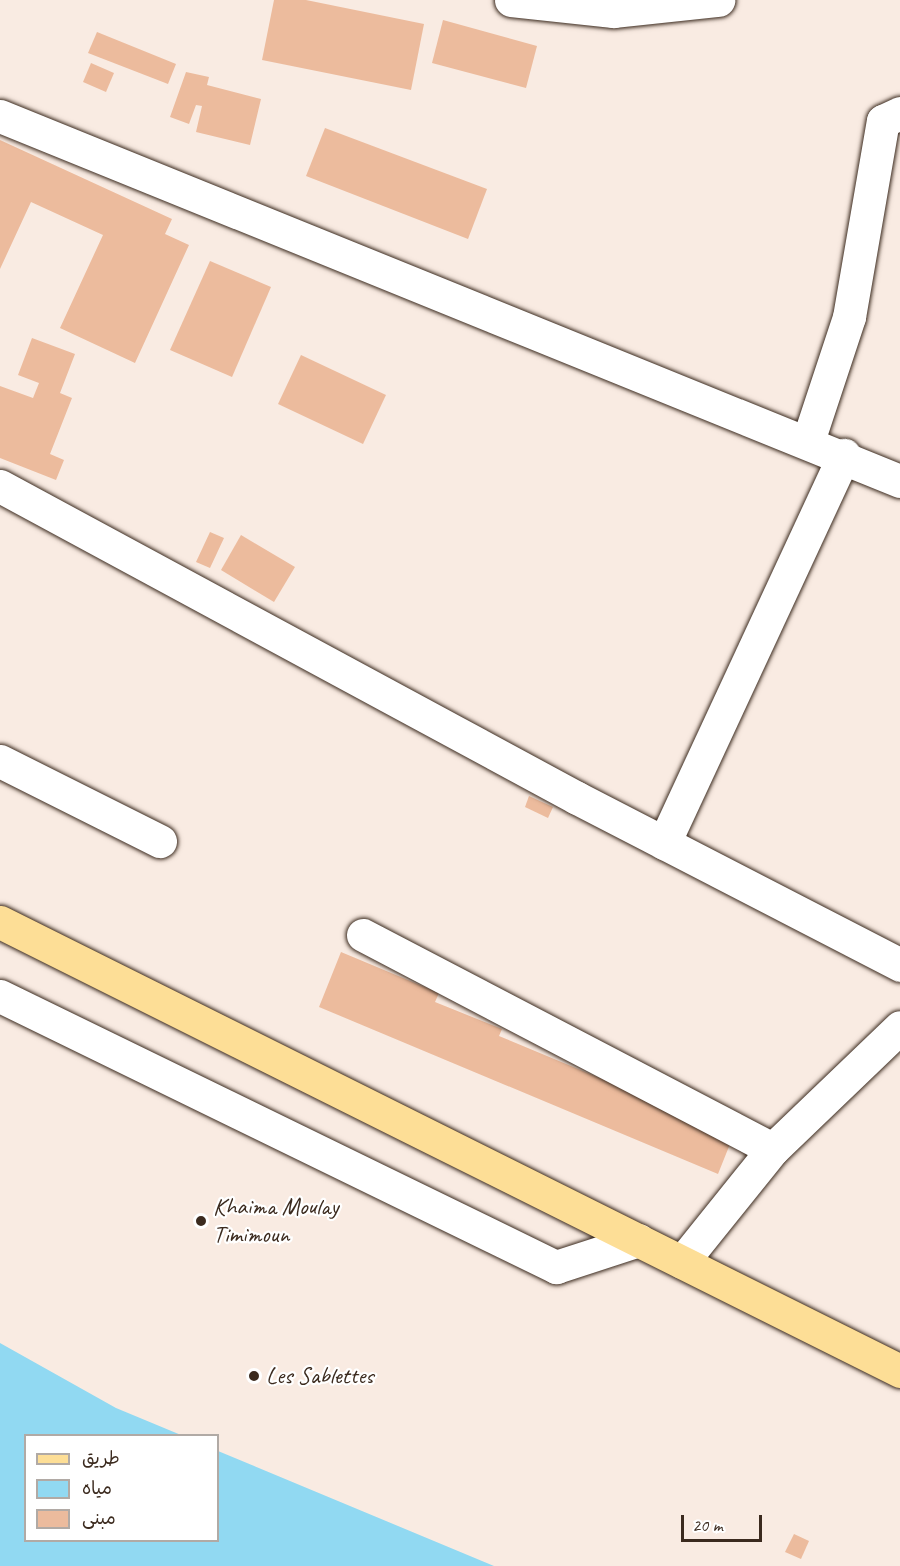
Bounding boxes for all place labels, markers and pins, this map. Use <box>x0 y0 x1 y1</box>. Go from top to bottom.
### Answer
place label: Khaima Moulay Timimoun <box>213 1193 338 1249</box>
marker: Khaima Moulay Timimoun <box>194 1214 208 1228</box>
place label: Les Sablettes <box>266 1362 374 1390</box>
marker: Les Sablettes <box>247 1369 261 1383</box>

